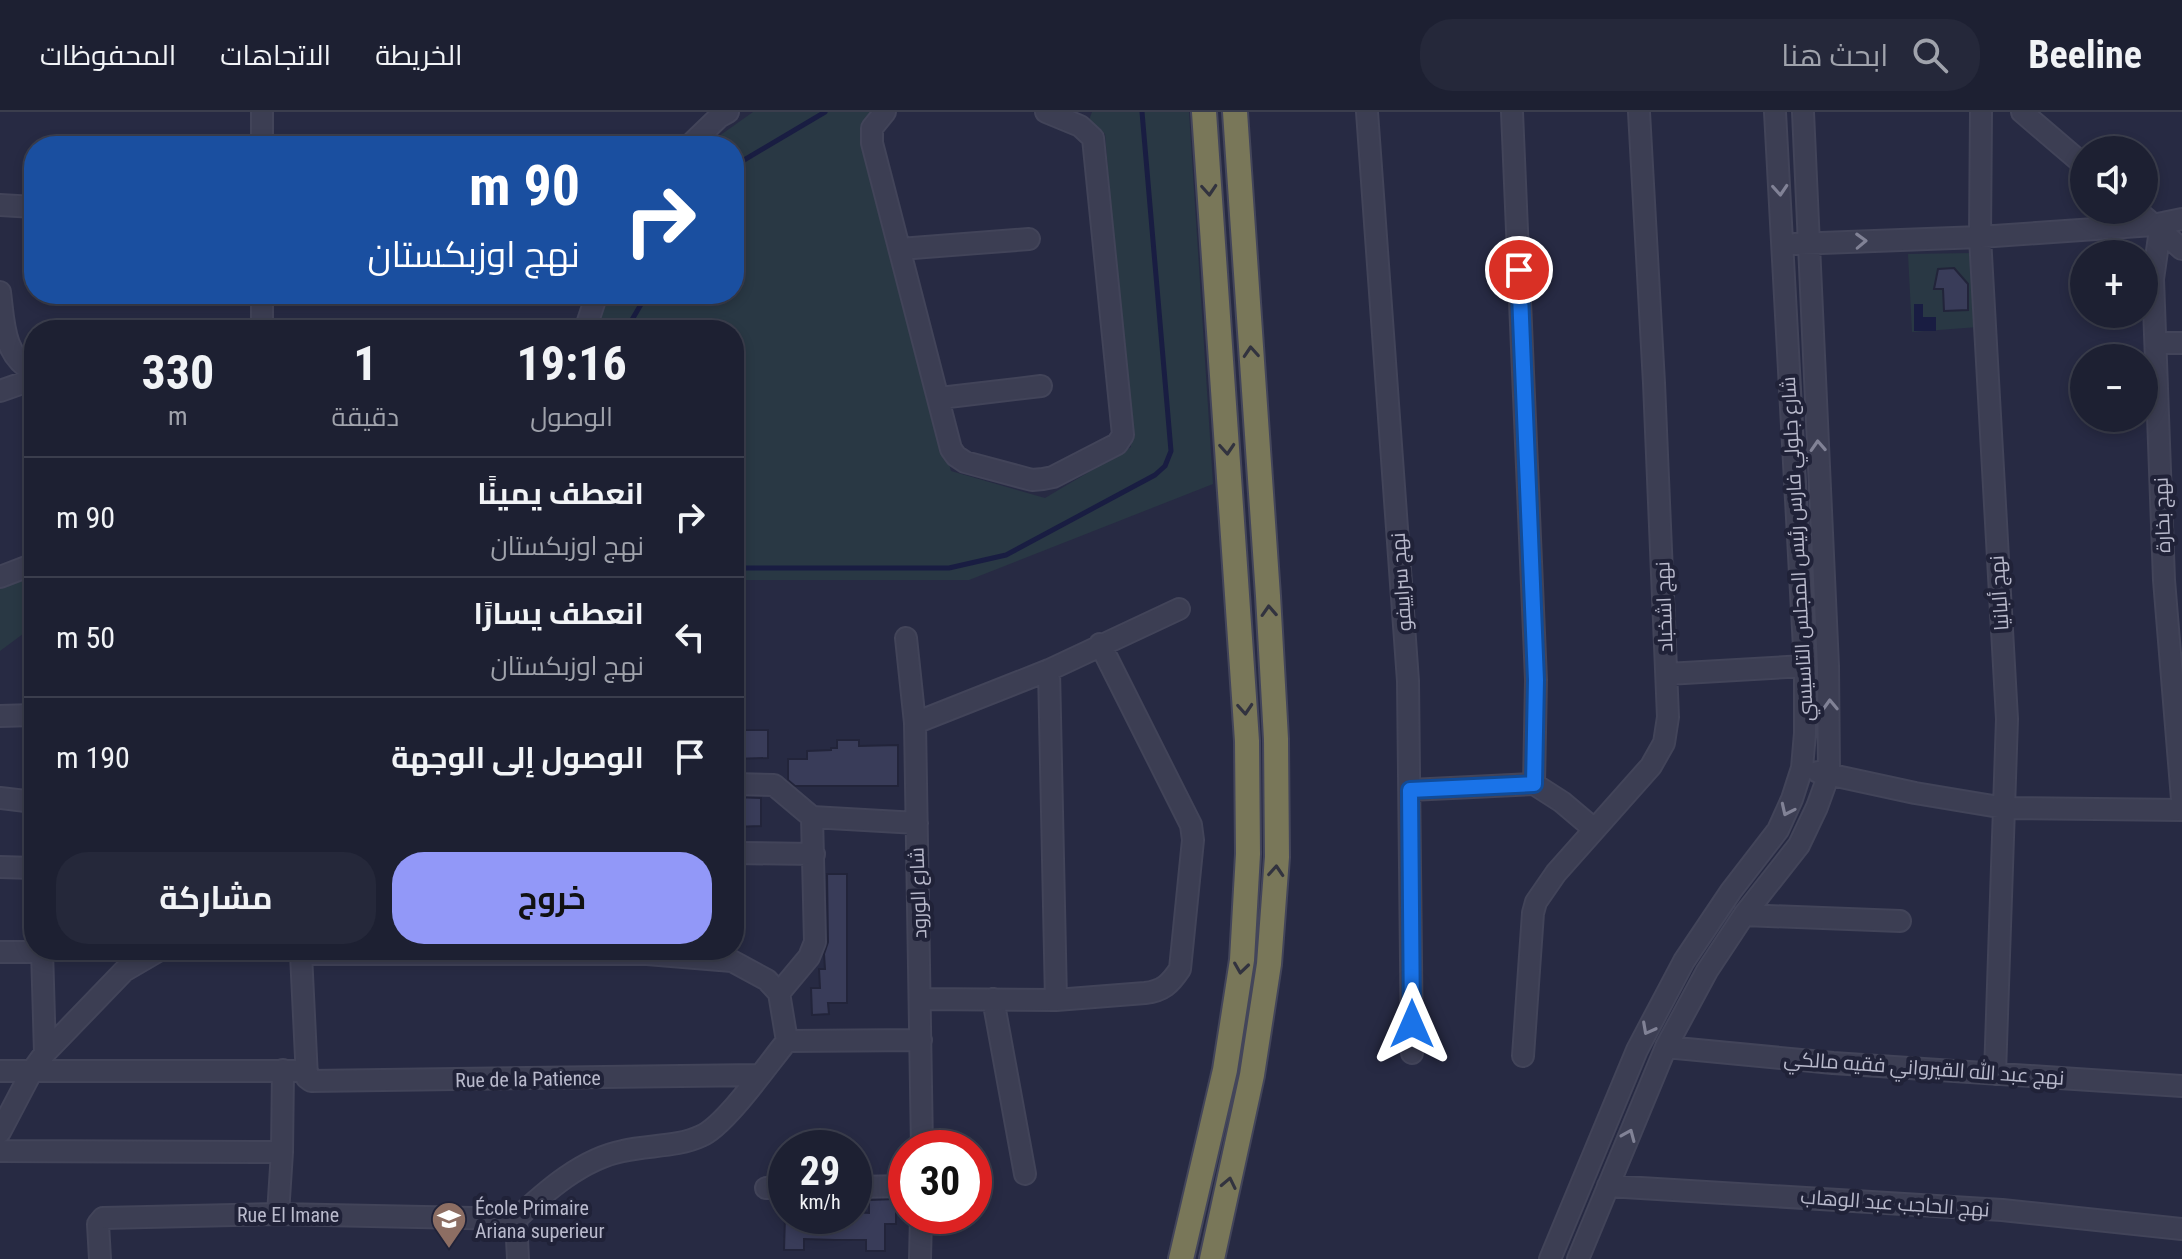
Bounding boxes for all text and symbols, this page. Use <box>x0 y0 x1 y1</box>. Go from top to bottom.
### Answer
search box <box>1420 19 1980 91</box>
icon: search <box>1908 33 1952 77</box>
text: Beeline <box>2028 33 2142 77</box>
text: ابحث هنا <box>1781 38 1888 73</box>
text: المحفوظات <box>40 39 176 72</box>
text: الاتجاهات <box>220 39 331 72</box>
text: الخريطة <box>375 39 463 72</box>
map controls <box>2070 136 2158 432</box>
button: sound <box>2070 136 2158 224</box>
text: 90 m <box>469 153 580 219</box>
icon: right <box>608 168 712 272</box>
one-way arrow <box>1200 184 1217 197</box>
one-way arrow <box>1771 184 1788 197</box>
one-way arrow <box>1855 233 1868 250</box>
text: نهج اوزبكستان <box>368 234 580 276</box>
pin <box>1485 236 1553 304</box>
button: + <box>2070 240 2158 328</box>
icon: arrive <box>1497 248 1541 292</box>
text: 1 <box>353 335 377 392</box>
text: 19:16 <box>517 335 627 392</box>
text: 330 <box>141 344 214 401</box>
button: − <box>2070 344 2158 432</box>
one-way arrow <box>1243 345 1260 358</box>
street label: شارع جلولي فارس رئيس المجلس التاسيسي <box>1776 376 1822 722</box>
text: m <box>168 401 188 431</box>
text: دقيقة <box>332 402 399 432</box>
text: الوصول <box>530 402 613 432</box>
one-way arrow <box>1810 439 1827 452</box>
one-way arrow <box>1218 443 1235 456</box>
text: انعطف يمينًا <box>477 476 644 511</box>
street label: نهج بخارة <box>2149 477 2177 553</box>
icon: right <box>668 495 712 539</box>
text: 90 m <box>56 500 115 535</box>
text: نهج اوزبكستان <box>491 531 644 561</box>
street label: نهج سراييفو <box>1386 532 1418 632</box>
street label: نهج ألبانيا <box>1984 554 2016 631</box>
street label: نهج اشخباد <box>1650 561 1680 653</box>
text: انعطف يسارًا <box>473 596 644 631</box>
one-way arrow <box>1260 604 1277 617</box>
icon: left <box>668 615 712 659</box>
text: 50 m <box>56 620 115 655</box>
text: نهج اوزبكستان <box>491 651 644 681</box>
one-way arrow <box>1821 698 1838 711</box>
one-way arrow <box>1236 703 1253 716</box>
icon: arrive <box>668 735 712 779</box>
text: 190 m <box>56 740 130 775</box>
text: الوصول إلى الوجهة <box>391 740 644 775</box>
one-way arrow <box>1781 802 1797 817</box>
street label: شارع الورود <box>904 847 934 939</box>
button: مشاركة <box>56 852 376 944</box>
button: خروج <box>392 852 712 944</box>
one-way arrow <box>1267 864 1284 877</box>
one-way arrow <box>1233 961 1250 975</box>
position arrow <box>1370 982 1454 1066</box>
one-way arrow <box>1642 1021 1657 1035</box>
street label: نهج عبد الله القيرواني فقيه مالكي <box>1783 1045 2065 1094</box>
street label: Rue de la Patience <box>455 1066 601 1092</box>
one-way arrow <box>1620 1129 1636 1143</box>
speed limit sign: 30 <box>888 1130 992 1234</box>
text: 29 <box>800 1148 840 1195</box>
one-way arrow <box>1220 1177 1237 1190</box>
street label: نهج الحاجب عبد الوهاب <box>1799 1184 1990 1224</box>
text: km/h <box>799 1190 841 1214</box>
place label: École Primaire Ariana superieur <box>475 1196 605 1243</box>
school or university icon: École Primaire Ariana superieur <box>430 1200 468 1250</box>
street label: Rue El Imane <box>237 1203 339 1227</box>

